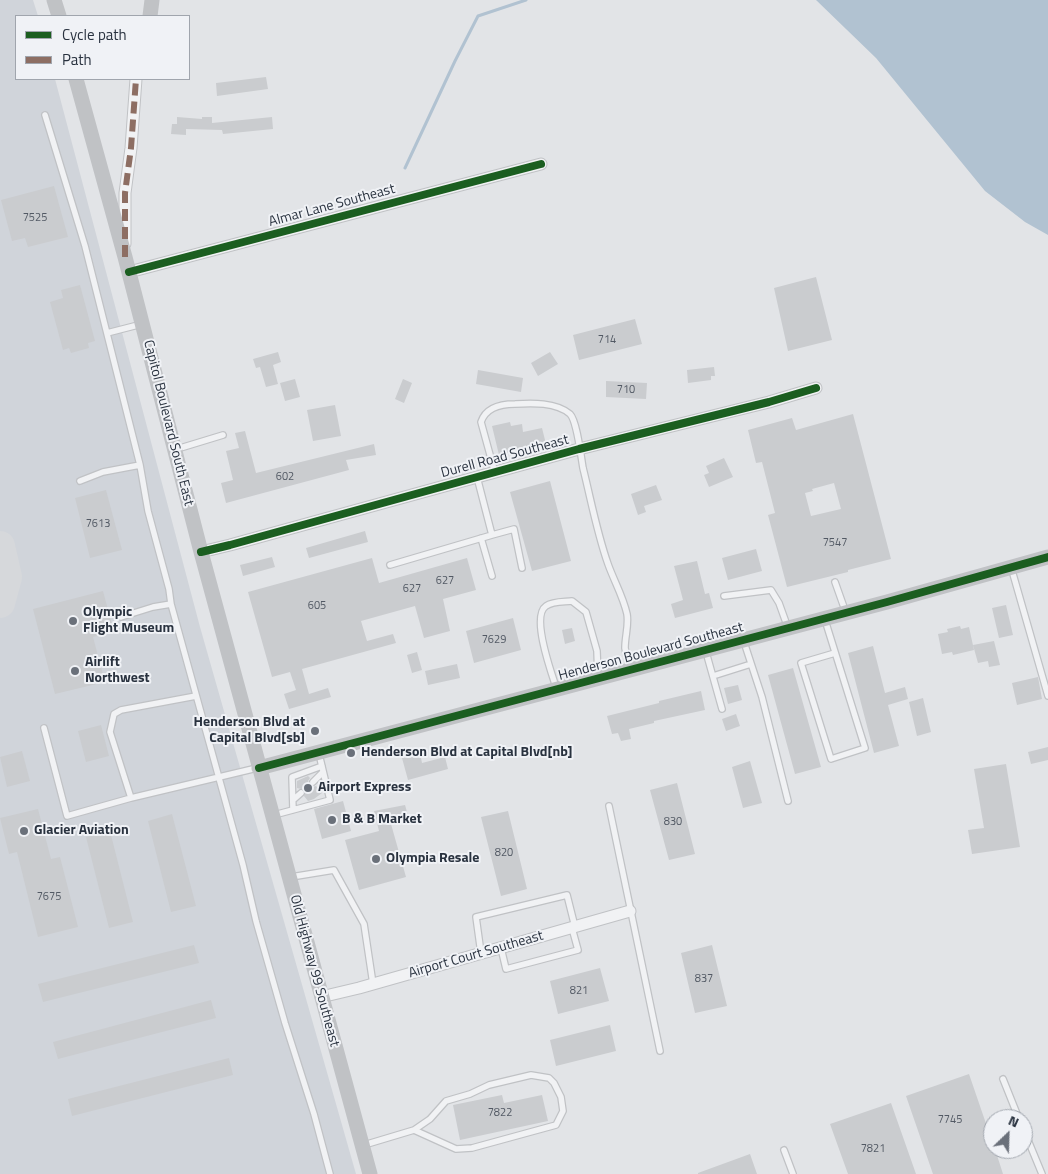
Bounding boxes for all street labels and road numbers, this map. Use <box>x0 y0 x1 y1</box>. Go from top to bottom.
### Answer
street label: Almar Lane Southeast <box>267 181 397 231</box>
street label: Capitol Boulevard South East <box>139 338 197 508</box>
street label: Durell Road Southeast <box>439 432 571 482</box>
street label: Henderson Boulevard Southeast <box>557 619 745 685</box>
street label: Old Highway 99 Southeast <box>286 893 342 1049</box>
street label: Airport Court Southeast <box>407 928 545 982</box>

